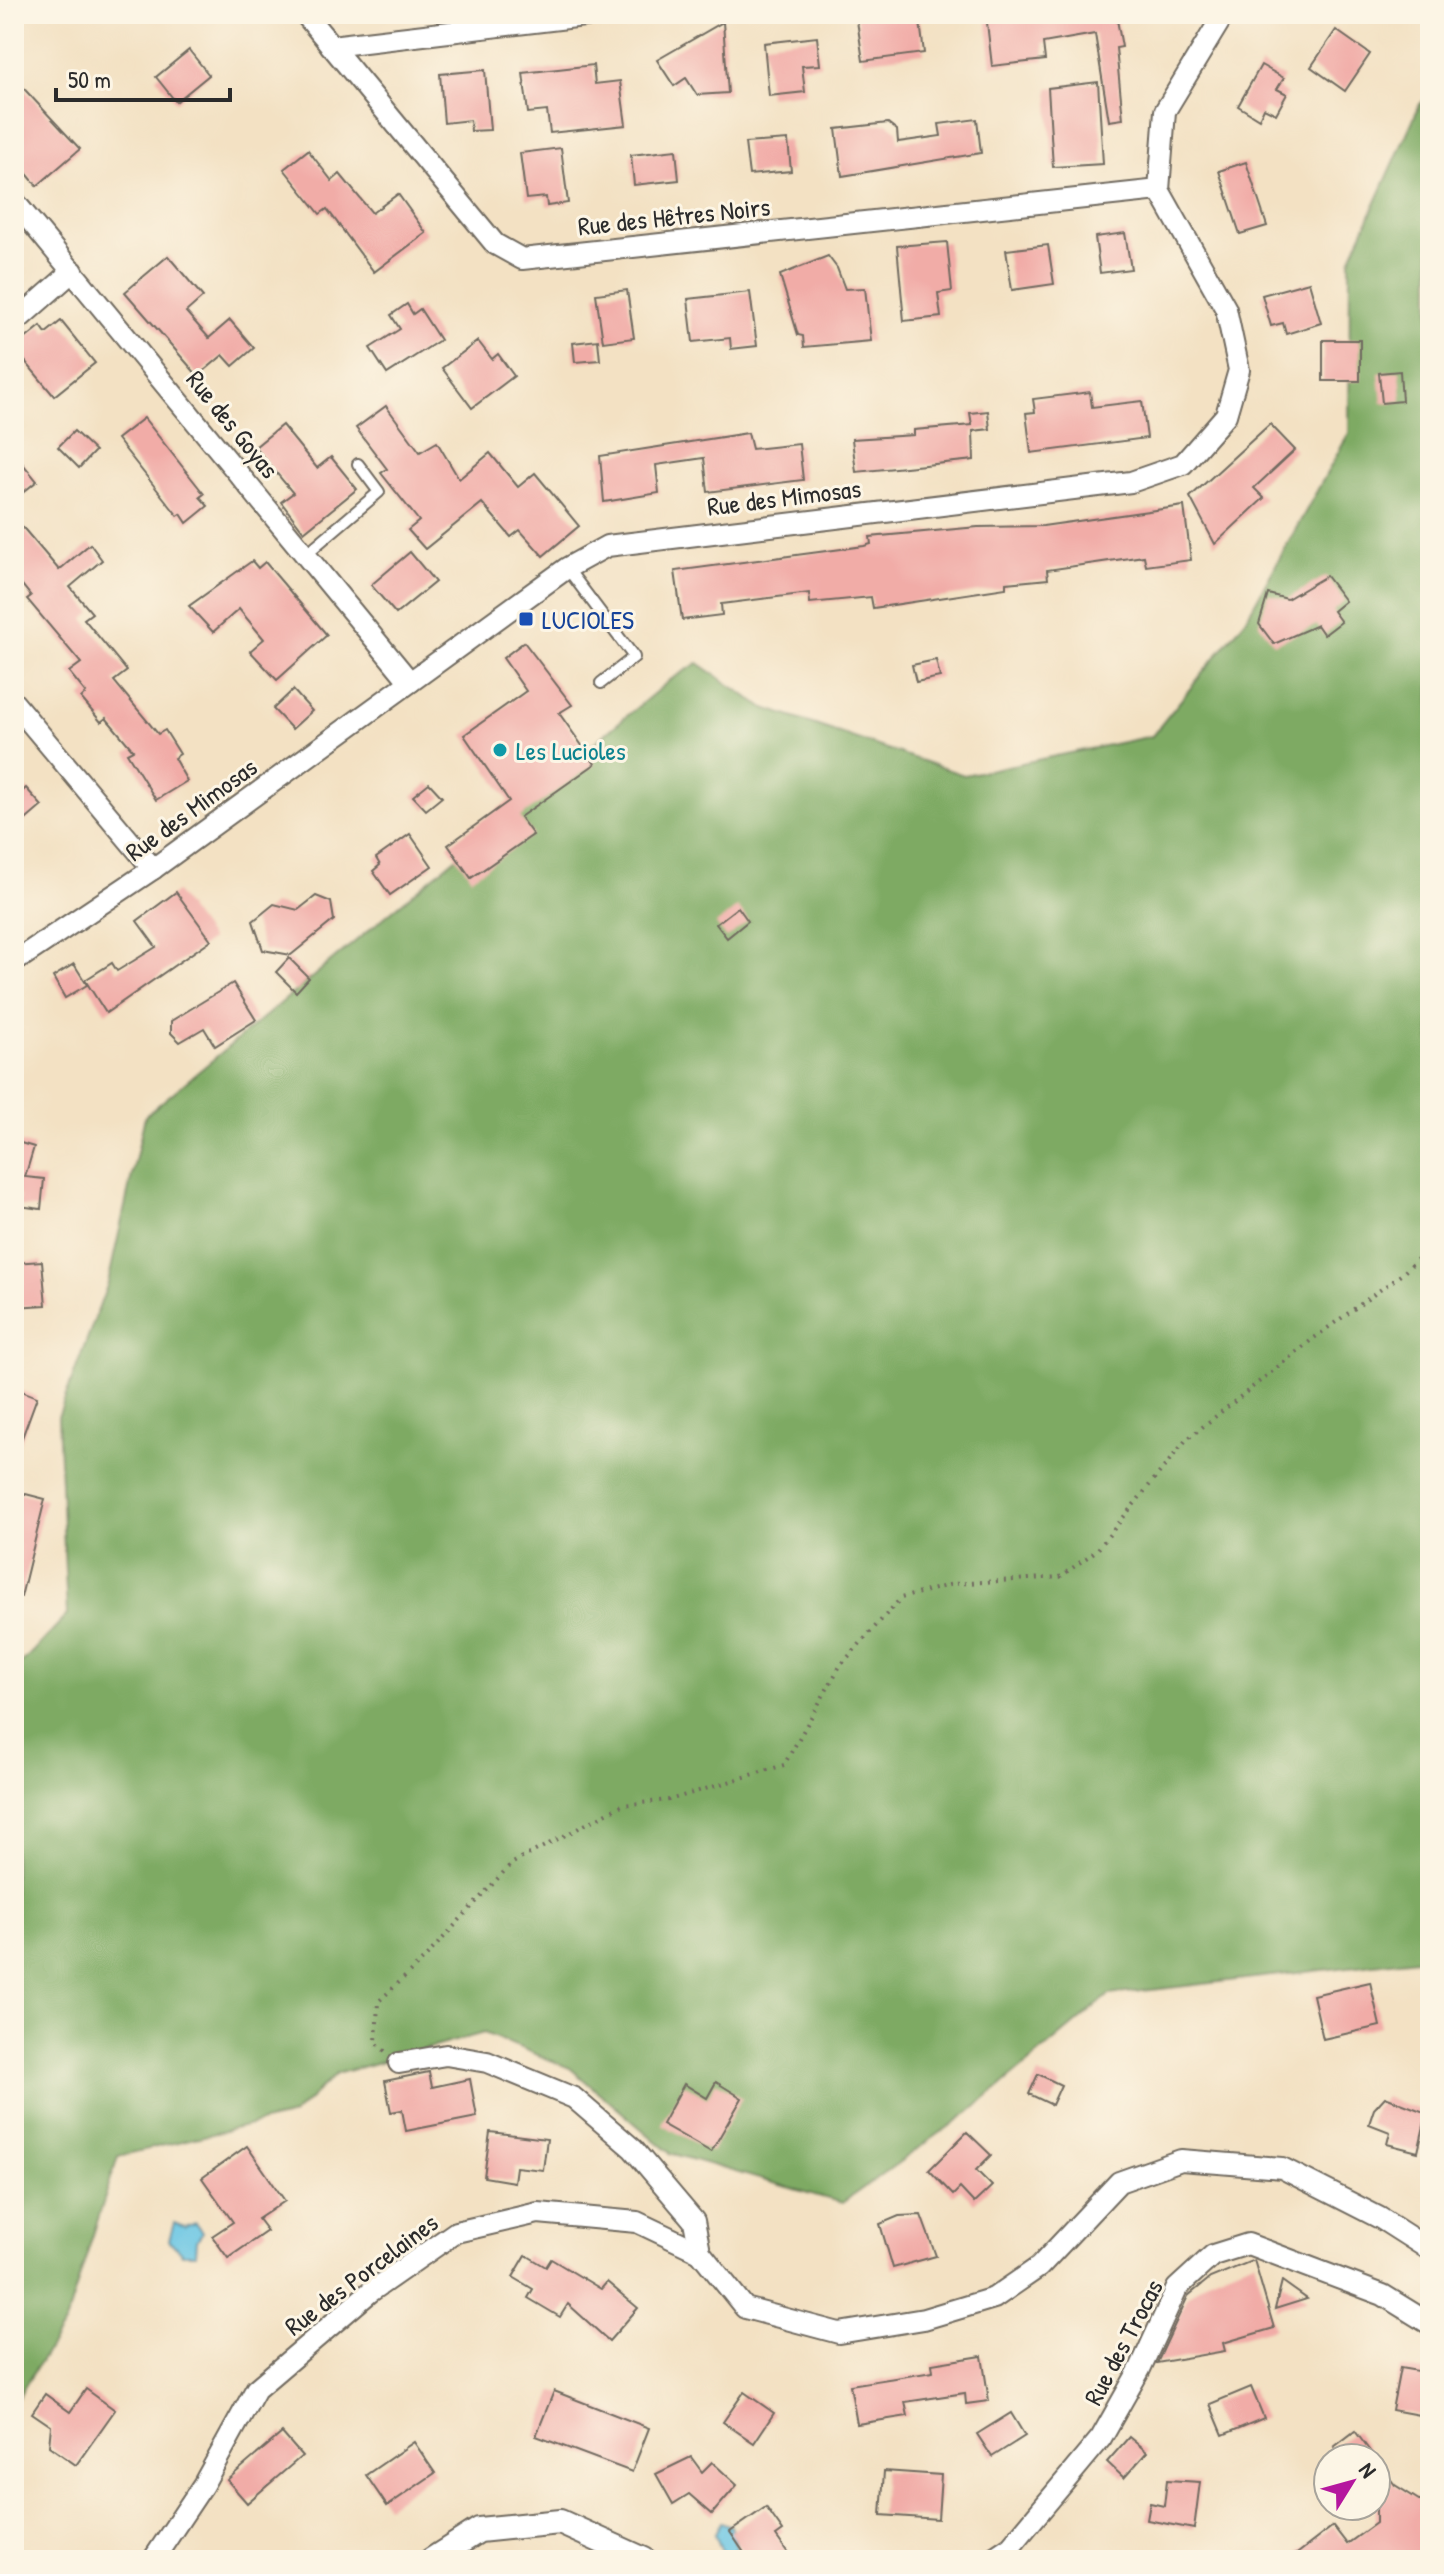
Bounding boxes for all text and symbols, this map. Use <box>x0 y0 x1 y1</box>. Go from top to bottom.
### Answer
scale bar <box>56 52 230 102</box>
text: 50 m <box>68 63 111 95</box>
street label: Rue des Hêtres Noirs <box>576 189 772 243</box>
street label: Rue des Goyas <box>179 363 287 485</box>
street label: Rue des Mimosas <box>705 470 863 524</box>
place label: LUCIOLES <box>542 602 634 637</box>
marker: LUCIOLES <box>517 610 535 628</box>
place label: Les Lucioles <box>516 733 626 768</box>
marker: Les Lucioles <box>491 741 509 759</box>
street label: Rue des Mimosas <box>118 749 264 869</box>
street label: Rue des Porcelaines <box>277 2205 445 2343</box>
street label: Rue des Trocas <box>1075 2273 1171 2411</box>
north arrow <box>1312 2442 1392 2522</box>
text: N <box>1352 2456 1384 2484</box>

